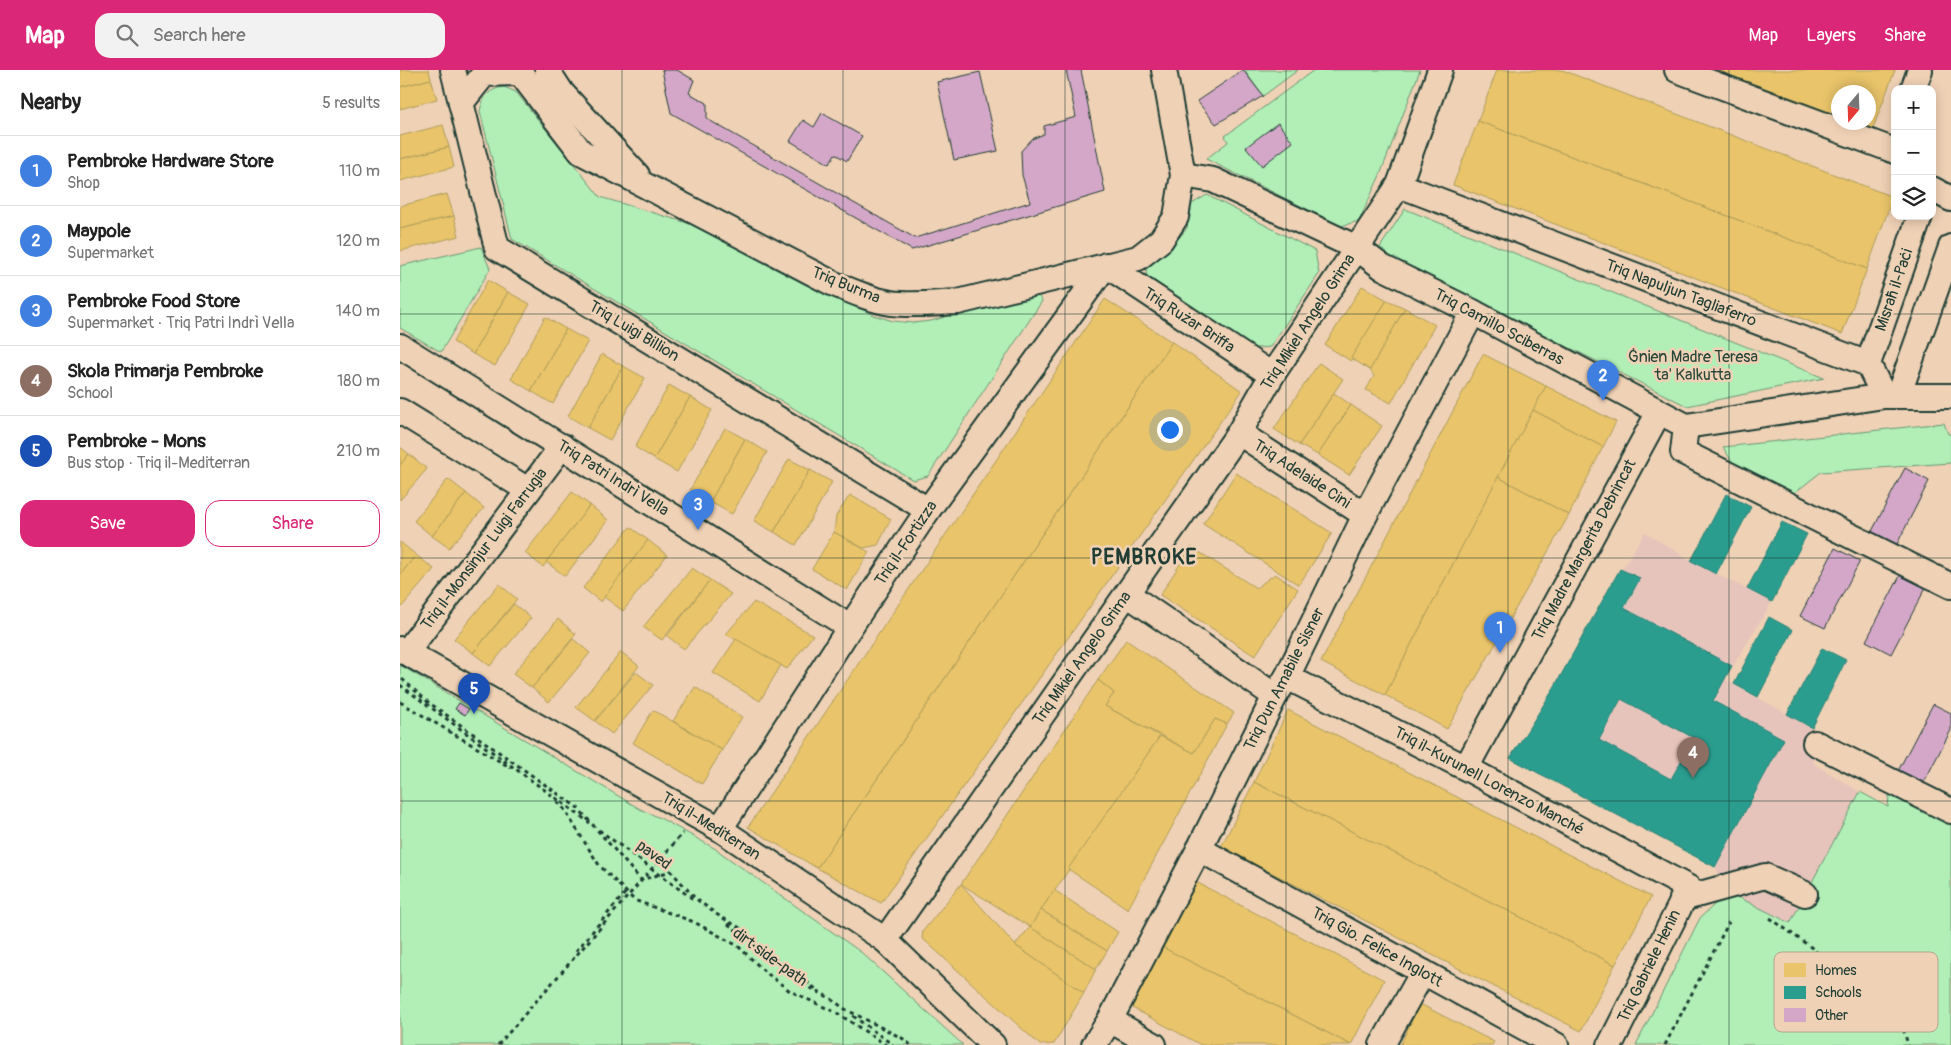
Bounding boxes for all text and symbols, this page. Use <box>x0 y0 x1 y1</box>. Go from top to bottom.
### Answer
search box <box>95 13 445 58</box>
text: Map <box>25 21 65 50</box>
icon: search <box>113 21 141 49</box>
text: Search here <box>153 23 246 47</box>
text: Map <box>1749 24 1778 47</box>
text: Layers <box>1806 24 1856 47</box>
text: Share <box>1884 24 1926 47</box>
north arrow <box>1831 85 1876 130</box>
map controls <box>1891 85 1936 220</box>
button: + <box>1891 85 1936 130</box>
text: Nearby <box>20 89 81 116</box>
text: 5 results <box>322 93 380 113</box>
button: − <box>1891 130 1936 175</box>
text: Pembroke Hardware Store <box>67 149 274 173</box>
text: 1 <box>33 161 39 181</box>
text: 110 m <box>339 161 380 181</box>
text: Shop <box>67 173 100 193</box>
button: layers <box>1891 175 1936 220</box>
text: Maypole <box>67 219 131 243</box>
text: 2 <box>32 231 40 251</box>
text: 120 m <box>336 231 380 251</box>
text: Supermarket <box>67 243 154 263</box>
street label: Misraħ il-Paċi <box>1871 246 1918 334</box>
street label: Triq Mikiel Angelo Grima <box>1256 250 1360 394</box>
street label: Triq Napuljun Tagliaferro <box>1603 255 1760 331</box>
street label: Triq Burma <box>809 262 883 308</box>
street label: Triq Rużar Briffa <box>1139 283 1239 357</box>
street label: Triq Camillo Sciberras <box>1431 284 1567 370</box>
text: Pembroke Food Store <box>67 289 240 313</box>
street label: Triq Luigi Billion <box>585 296 683 366</box>
text: 3 <box>32 301 40 321</box>
text: 140 m <box>336 301 380 321</box>
text: Supermarket · Triq Patri Indrì Vella <box>67 313 294 333</box>
park label: Ġnien Madre Teresa ta' Kalkutta <box>1628 347 1758 385</box>
text: Skola Primarja Pembroke <box>67 359 263 383</box>
pin: 2 <box>1587 360 1619 401</box>
text: 4 <box>31 371 41 391</box>
text: 180 m <box>337 371 380 391</box>
text: School <box>67 383 113 403</box>
your location <box>1157 417 1183 443</box>
text: Pembroke - Mons <box>67 429 206 453</box>
street label: Triq Adelaide Cini <box>1250 435 1355 513</box>
street label: Triq Patri Indrì Vella <box>553 436 673 520</box>
text: 5 <box>32 441 40 461</box>
text: 210 m <box>336 441 380 461</box>
text: Bus stop · Triq il-Mediterran <box>67 453 250 473</box>
street label: Triq Madre Margerita Debrincat <box>1528 455 1641 644</box>
street label: Triq il-Monsinjur Luigi Farrugia <box>416 464 552 634</box>
pin: 3 <box>682 489 714 530</box>
street label: Triq il-Fortizza <box>870 497 942 589</box>
button: Save <box>20 500 195 547</box>
button: Share <box>205 500 380 547</box>
district label: PEMBROKE <box>1091 544 1197 571</box>
street label: Triq Mikiel Angelo Grima <box>1028 587 1136 729</box>
street label: Triq Dun Amabile Sisner <box>1239 604 1329 754</box>
pin: 1 <box>1484 612 1516 653</box>
pin: 5 <box>458 673 490 714</box>
street label: Triq il-Kurunell Lorenzo Manché <box>1390 722 1588 840</box>
pin: 4 <box>1677 737 1709 778</box>
street label: Triq il-Mediterran <box>658 788 764 864</box>
street label: paved <box>633 836 675 874</box>
street label: Triq Gio. Felice Inglott <box>1308 903 1447 992</box>
street label: Triq Gabriele Henin <box>1613 906 1685 1026</box>
street label: dirt side-path <box>729 923 811 991</box>
legend <box>1774 952 1938 1032</box>
text: Homes <box>1815 962 1857 979</box>
text: Schools <box>1815 984 1862 1001</box>
text: Other <box>1815 1007 1848 1024</box>

